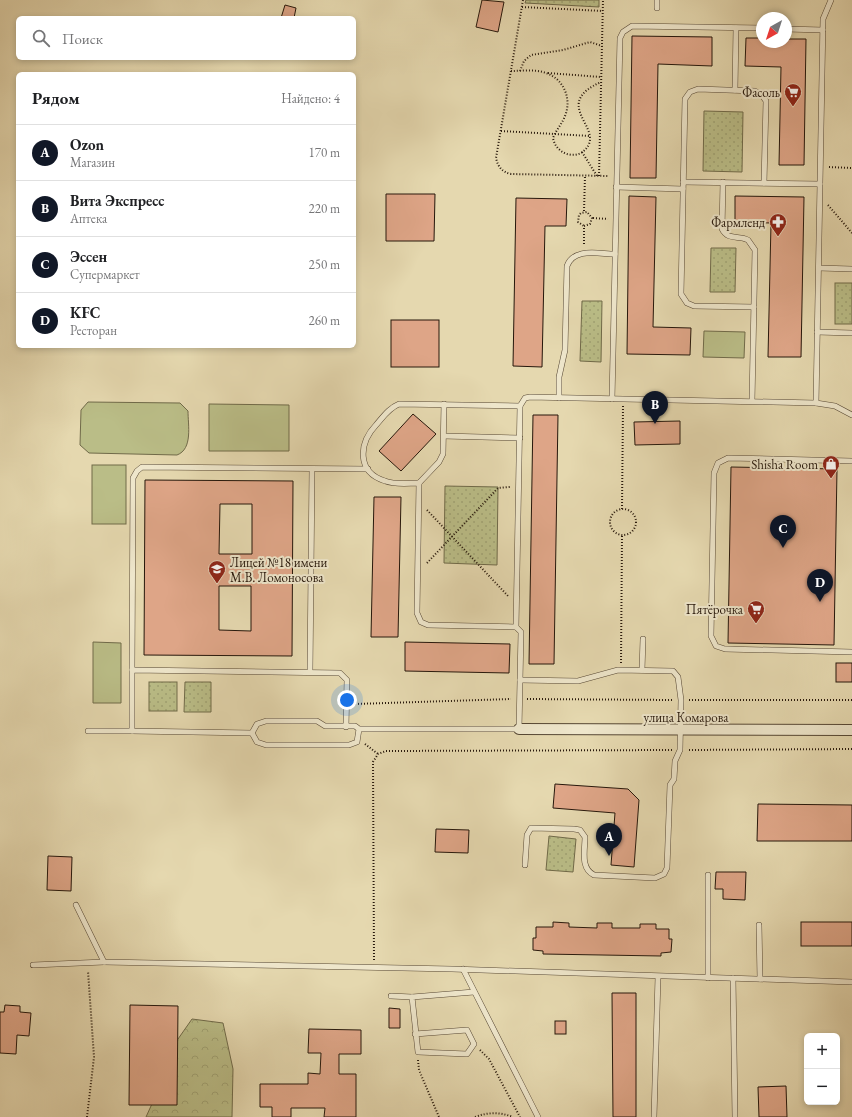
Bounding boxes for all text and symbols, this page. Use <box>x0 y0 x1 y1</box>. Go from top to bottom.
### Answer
north arrow <box>756 12 792 48</box>
search box <box>16 16 356 60</box>
icon: search <box>30 27 52 49</box>
text: Поиск <box>62 29 103 48</box>
supermarket icon: Фасоль <box>783 82 803 107</box>
place label: Фасоль <box>742 84 780 101</box>
text: Рядом <box>32 87 80 109</box>
text: Найдено: 4 <box>281 90 340 107</box>
text: Ozon <box>70 135 104 154</box>
text: A <box>40 144 50 161</box>
text: 170 m <box>309 144 340 161</box>
text: Магазин <box>70 154 115 171</box>
text: Вита Экспресс <box>70 191 164 210</box>
text: B <box>41 200 49 217</box>
text: 220 m <box>309 200 340 217</box>
text: Аптека <box>70 210 107 227</box>
pharmacy icon: Фармленд <box>768 212 788 237</box>
place label: Фармленд <box>711 214 765 231</box>
text: Эссен <box>70 247 107 266</box>
text: C <box>40 256 50 273</box>
text: 250 m <box>309 256 340 273</box>
text: Супермаркет <box>70 266 140 283</box>
text: KFC <box>70 303 100 322</box>
text: D <box>40 312 50 329</box>
text: 260 m <box>309 312 340 329</box>
text: Ресторан <box>70 322 117 339</box>
pin: B <box>642 391 668 424</box>
shop icon: Shisha Room <box>821 454 841 479</box>
place label: Shisha Room <box>751 456 818 473</box>
pin: C <box>770 515 796 548</box>
place label: Лицей №18 имени М.В. Ломоносова <box>230 554 328 586</box>
school or university icon: Лицей №18 имени М.В. Ломоносова <box>207 559 227 584</box>
pin: D <box>807 569 833 602</box>
supermarket icon: Пятёрочка <box>746 599 766 624</box>
place label: Пятёрочка <box>686 601 744 618</box>
your location <box>337 690 357 710</box>
street label: улица Комарова <box>644 709 729 726</box>
pin: A <box>596 823 622 856</box>
map controls <box>804 1033 840 1105</box>
button: + <box>804 1033 840 1069</box>
button: − <box>804 1069 840 1105</box>

